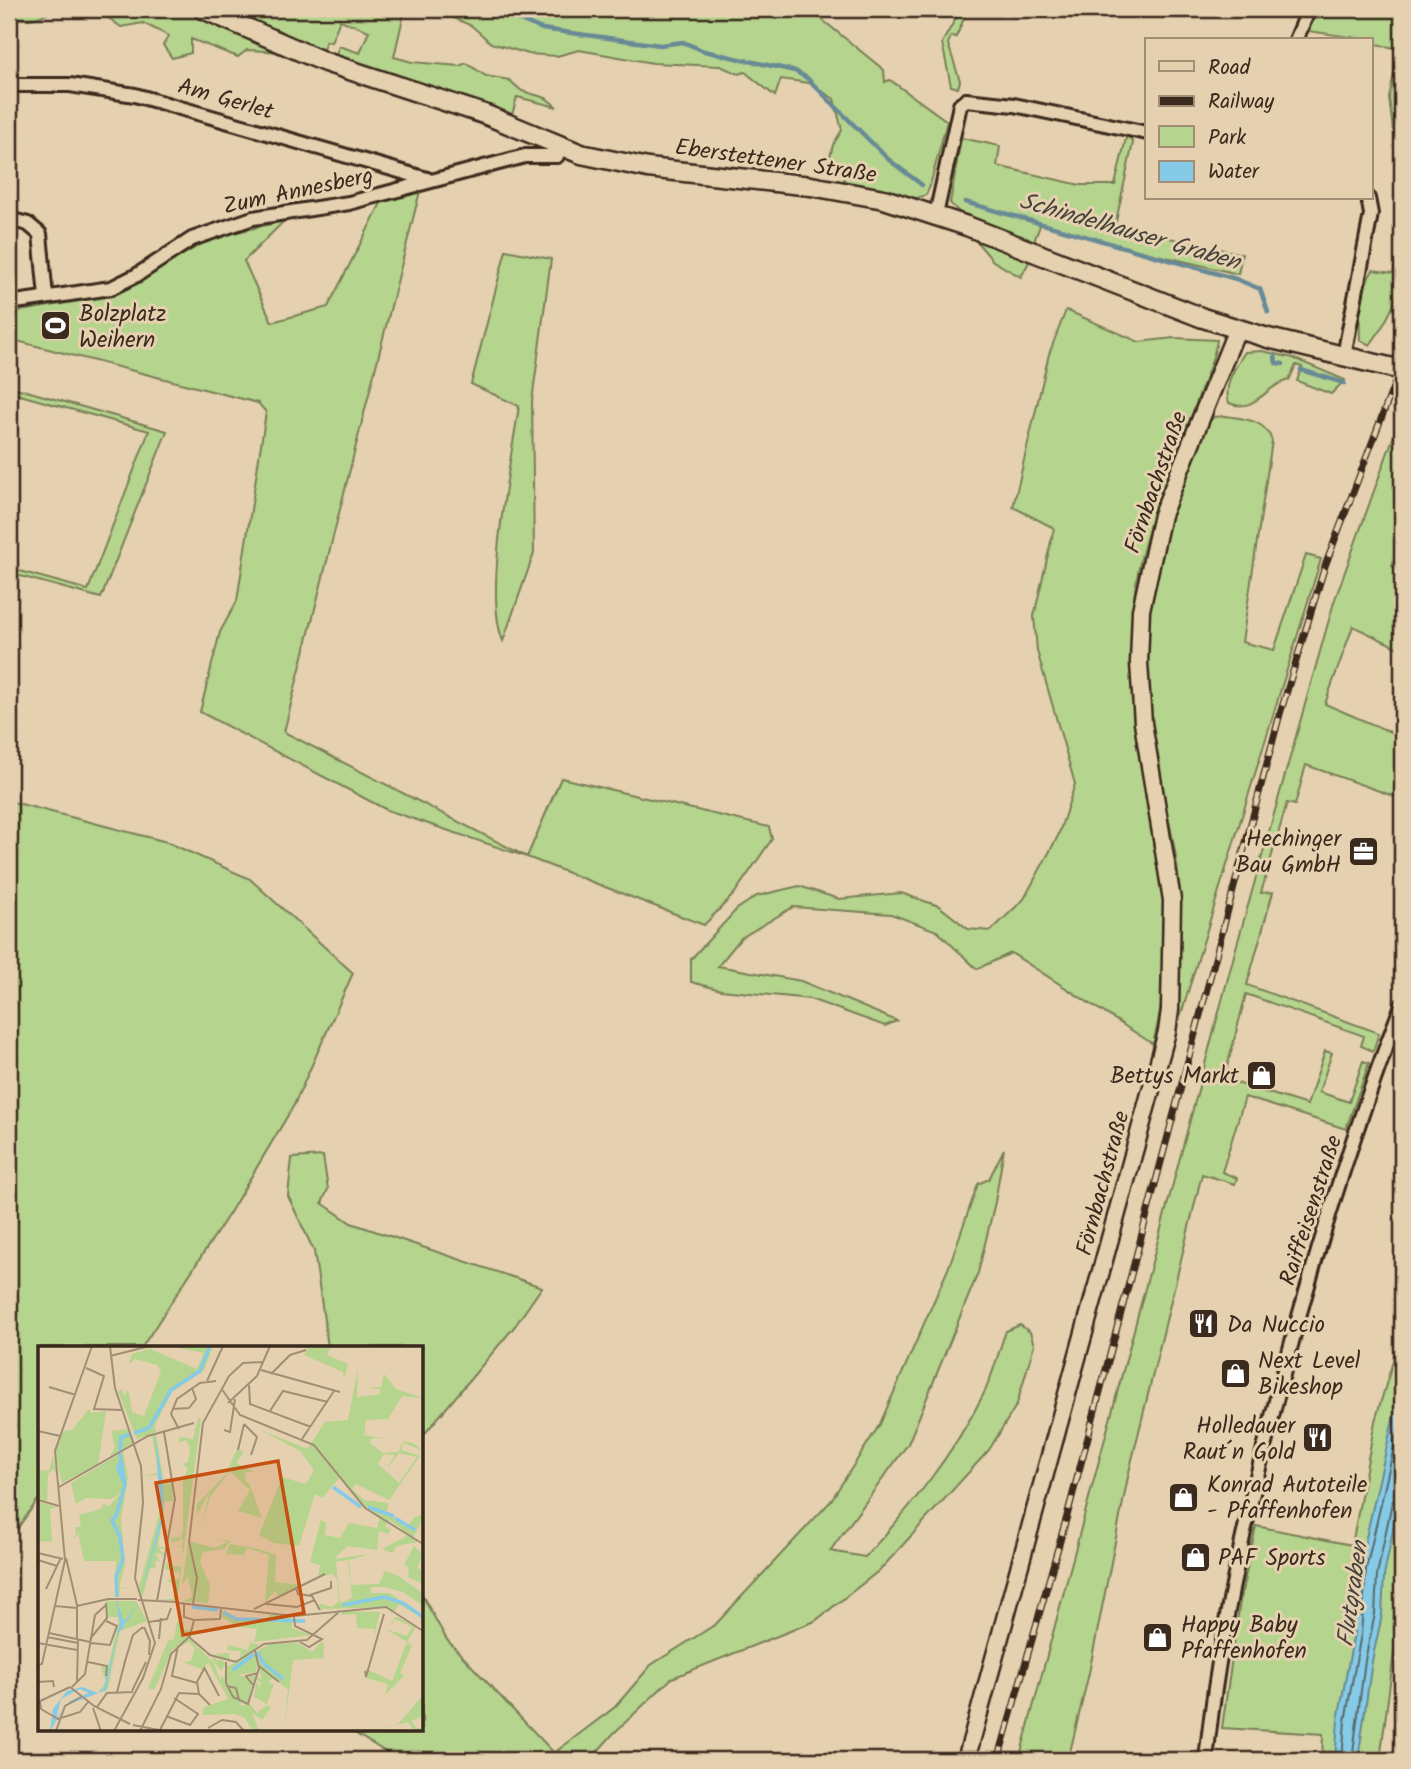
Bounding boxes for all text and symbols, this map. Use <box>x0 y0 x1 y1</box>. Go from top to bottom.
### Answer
legend <box>1145 38 1372 200</box>
text: Road <box>1208 52 1251 85</box>
street label: Am Gerlet <box>173 69 279 131</box>
text: Railway <box>1208 86 1274 119</box>
text: Park <box>1208 122 1246 155</box>
street label: Eberstettener Straße <box>672 130 879 194</box>
text: Water <box>1208 156 1260 189</box>
street label: Zum Annesberg <box>220 158 377 225</box>
water label: Schindelhauser Graben <box>1015 182 1247 283</box>
place label: Bolzplatz Weihern <box>79 297 166 359</box>
sports icon: Bolzplatz Weihern <box>39 309 73 343</box>
street label: Förnbachstraße <box>1116 407 1198 559</box>
place label: Hechinger Bau GmbH <box>1235 822 1342 884</box>
office icon: Hechinger Bau GmbH <box>1347 834 1381 868</box>
shop icon: Bettys Markt <box>1245 1058 1279 1092</box>
place label: Bettys Markt <box>1110 1059 1240 1095</box>
street label: Förnbachstraße <box>1067 1107 1141 1260</box>
street label: Raiffeisenstraße <box>1271 1131 1353 1290</box>
restaurant icon: Da Nuccio <box>1187 1307 1221 1341</box>
place label: Da Nuccio <box>1227 1308 1325 1344</box>
place label: Next Level Bikeshop <box>1258 1344 1361 1406</box>
inset map <box>38 1346 424 1730</box>
shop icon: Next Level Bikeshop <box>1218 1356 1252 1390</box>
place label: Holledauer Raut´n Gold <box>1183 1409 1296 1471</box>
restaurant icon: Holledauer Raut´n Gold <box>1301 1421 1335 1455</box>
place label: Konrad Autoteile - Pfaffenhofen <box>1207 1468 1367 1530</box>
shop icon: Konrad Autoteile - Pfaffenhofen <box>1167 1480 1201 1514</box>
water label: Flutgraben <box>1327 1537 1380 1649</box>
shop icon: PAF Sports <box>1178 1540 1212 1574</box>
place label: PAF Sports <box>1218 1541 1326 1577</box>
place label: Happy Baby Pfaffenhofen <box>1181 1608 1307 1670</box>
shop icon: Happy Baby Pfaffenhofen <box>1141 1620 1175 1654</box>

